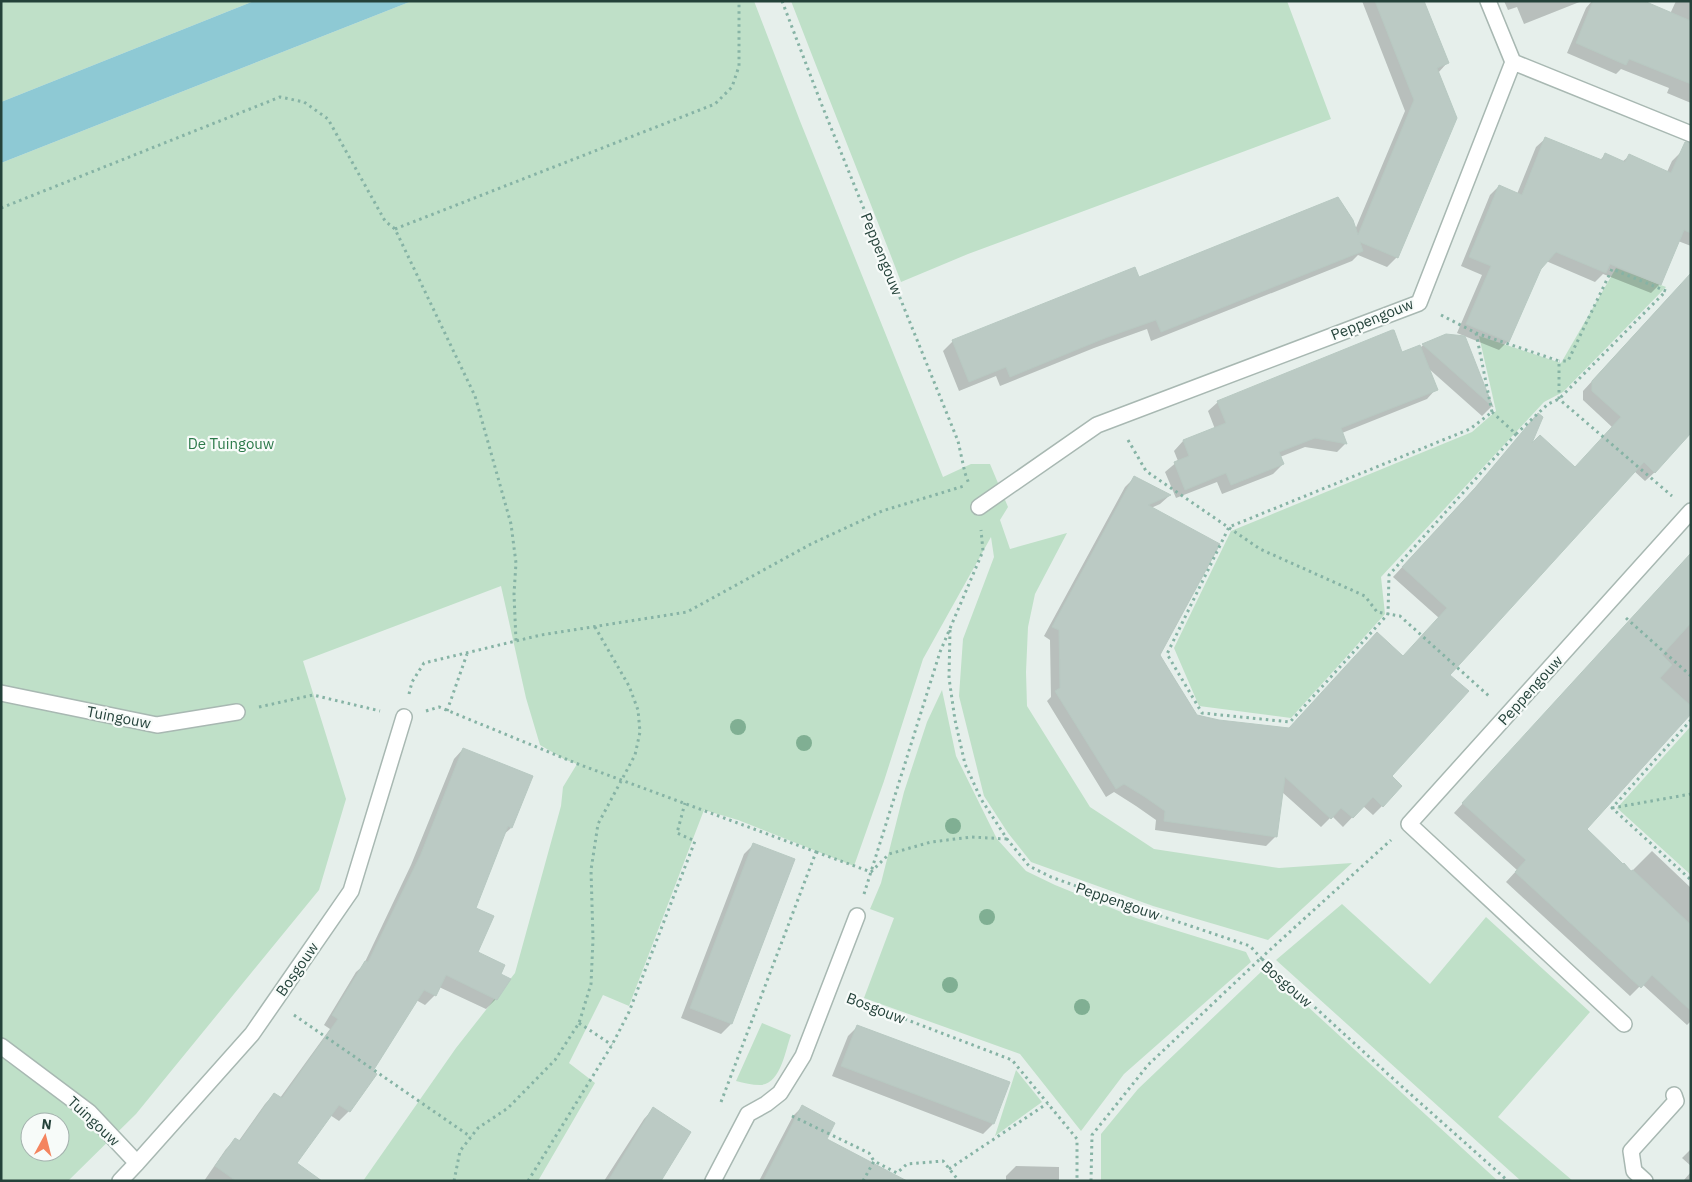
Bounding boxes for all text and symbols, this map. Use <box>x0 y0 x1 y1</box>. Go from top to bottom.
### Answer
street label: Peppengouw <box>857 210 907 299</box>
street label: Peppengouw <box>1328 294 1417 344</box>
park label: De Tuingouw <box>188 434 275 453</box>
street label: Peppengouw <box>1494 651 1567 729</box>
street label: Tuingouw <box>85 701 153 733</box>
street label: Peppengouw <box>1074 878 1163 924</box>
street label: Bosgouw <box>272 938 323 1000</box>
street label: Bosgouw <box>1258 957 1317 1012</box>
street label: Bosgouw <box>844 988 909 1028</box>
street label: Tuingouw <box>64 1092 125 1150</box>
north arrow <box>20 1112 70 1162</box>
text: N <box>40 1115 53 1134</box>

